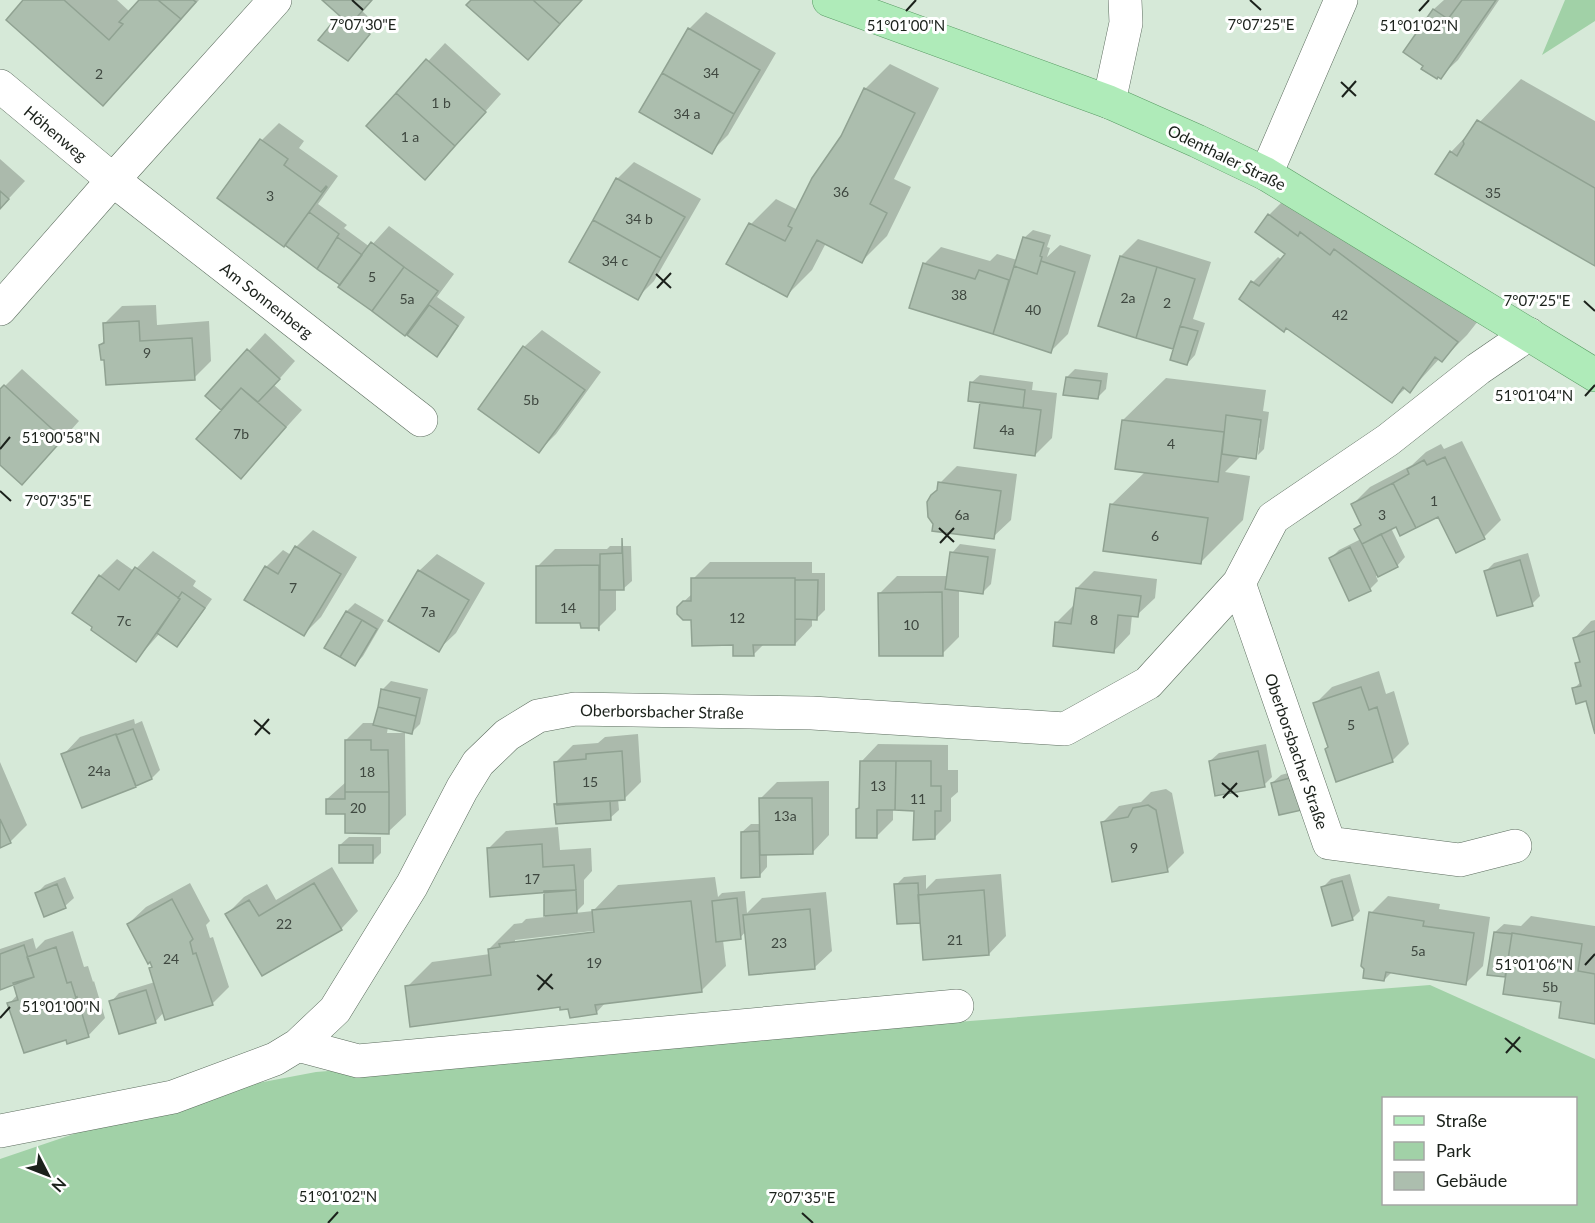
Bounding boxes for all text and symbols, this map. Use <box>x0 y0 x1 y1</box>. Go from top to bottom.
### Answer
text: 7°07'30"E <box>330 15 397 33</box>
text: 7°07'25"E <box>1228 15 1295 33</box>
text: 51°01'00"N <box>867 16 945 34</box>
text: 51°01'02"N <box>1380 16 1458 34</box>
house number: 34 <box>703 64 719 81</box>
house number: 2 <box>95 65 103 82</box>
house number: 1 b <box>431 94 451 111</box>
street label: Höhenweg <box>21 101 91 165</box>
house number: 34 a <box>674 105 700 122</box>
street label: Odenthaler Straße <box>1165 120 1289 194</box>
house number: 1 a <box>401 128 419 145</box>
house number: 36 <box>833 183 849 200</box>
house number: 35 <box>1485 184 1501 201</box>
house number: 3 <box>266 187 274 204</box>
house number: 34 b <box>625 210 653 227</box>
house number: 34 c <box>602 252 629 269</box>
street label: Am Sonnenberg <box>217 258 317 342</box>
house number: 5 <box>368 268 376 285</box>
house number: 38 <box>951 286 967 303</box>
house number: 2a <box>1120 289 1136 306</box>
house number: 5a <box>399 290 415 307</box>
text: 7°07'25"E <box>1504 291 1571 309</box>
house number: 2 <box>1163 294 1171 311</box>
house number: 40 <box>1025 301 1041 318</box>
house number: 42 <box>1332 306 1348 323</box>
house number: 9 <box>143 344 151 361</box>
text: 51°01'04"N <box>1495 386 1573 404</box>
house number: 5b <box>523 391 539 408</box>
house number: 4a <box>999 421 1015 438</box>
house number: 7b <box>233 425 249 442</box>
text: 51°00'58"N <box>22 428 100 446</box>
house number: 4 <box>1167 435 1175 452</box>
text: 7°07'35"E <box>25 491 92 509</box>
house number: 1 <box>1430 492 1438 509</box>
house number: 6a <box>954 506 970 523</box>
house number: 3 <box>1378 506 1386 523</box>
house number: 6 <box>1151 527 1159 544</box>
house number: 7 <box>289 579 297 596</box>
house number: 14 <box>560 599 576 616</box>
house number: 7a <box>420 603 436 620</box>
house number: 12 <box>729 609 745 626</box>
house number: 8 <box>1090 611 1098 628</box>
house number: 7c <box>117 612 132 629</box>
house number: 10 <box>903 616 919 633</box>
street label: Oberborsbacher Straße <box>1261 671 1333 831</box>
street label: Oberborsbacher Straße <box>580 700 744 722</box>
house number: 5 <box>1347 716 1355 733</box>
house number: 24a <box>87 762 111 779</box>
house number: 18 <box>359 763 375 780</box>
house number: 15 <box>582 773 598 790</box>
house number: 13 <box>870 777 886 794</box>
house number: 11 <box>910 790 926 807</box>
house number: 20 <box>350 799 366 816</box>
house number: 13a <box>773 807 797 824</box>
house number: 9 <box>1130 839 1138 856</box>
house number: 17 <box>524 870 540 887</box>
house number: 22 <box>276 915 292 932</box>
house number: 21 <box>947 931 963 948</box>
house number: 23 <box>771 934 787 951</box>
house number: 5a <box>1410 942 1426 959</box>
house number: 24 <box>163 950 179 967</box>
house number: 19 <box>586 954 602 971</box>
text: 51°01'06"N <box>1495 955 1573 973</box>
house number: 5b <box>1542 978 1558 995</box>
text: 51°01'00"N <box>22 997 100 1015</box>
legend <box>1382 1097 1577 1205</box>
text: Straße <box>1436 1109 1487 1131</box>
text: Park <box>1436 1139 1472 1161</box>
north arrow <box>18 1145 78 1205</box>
text: Gebäude <box>1436 1169 1507 1191</box>
text: N <box>48 1174 71 1196</box>
text: 51°01'02"N <box>299 1187 377 1205</box>
text: 7°07'35"E <box>769 1188 836 1206</box>

